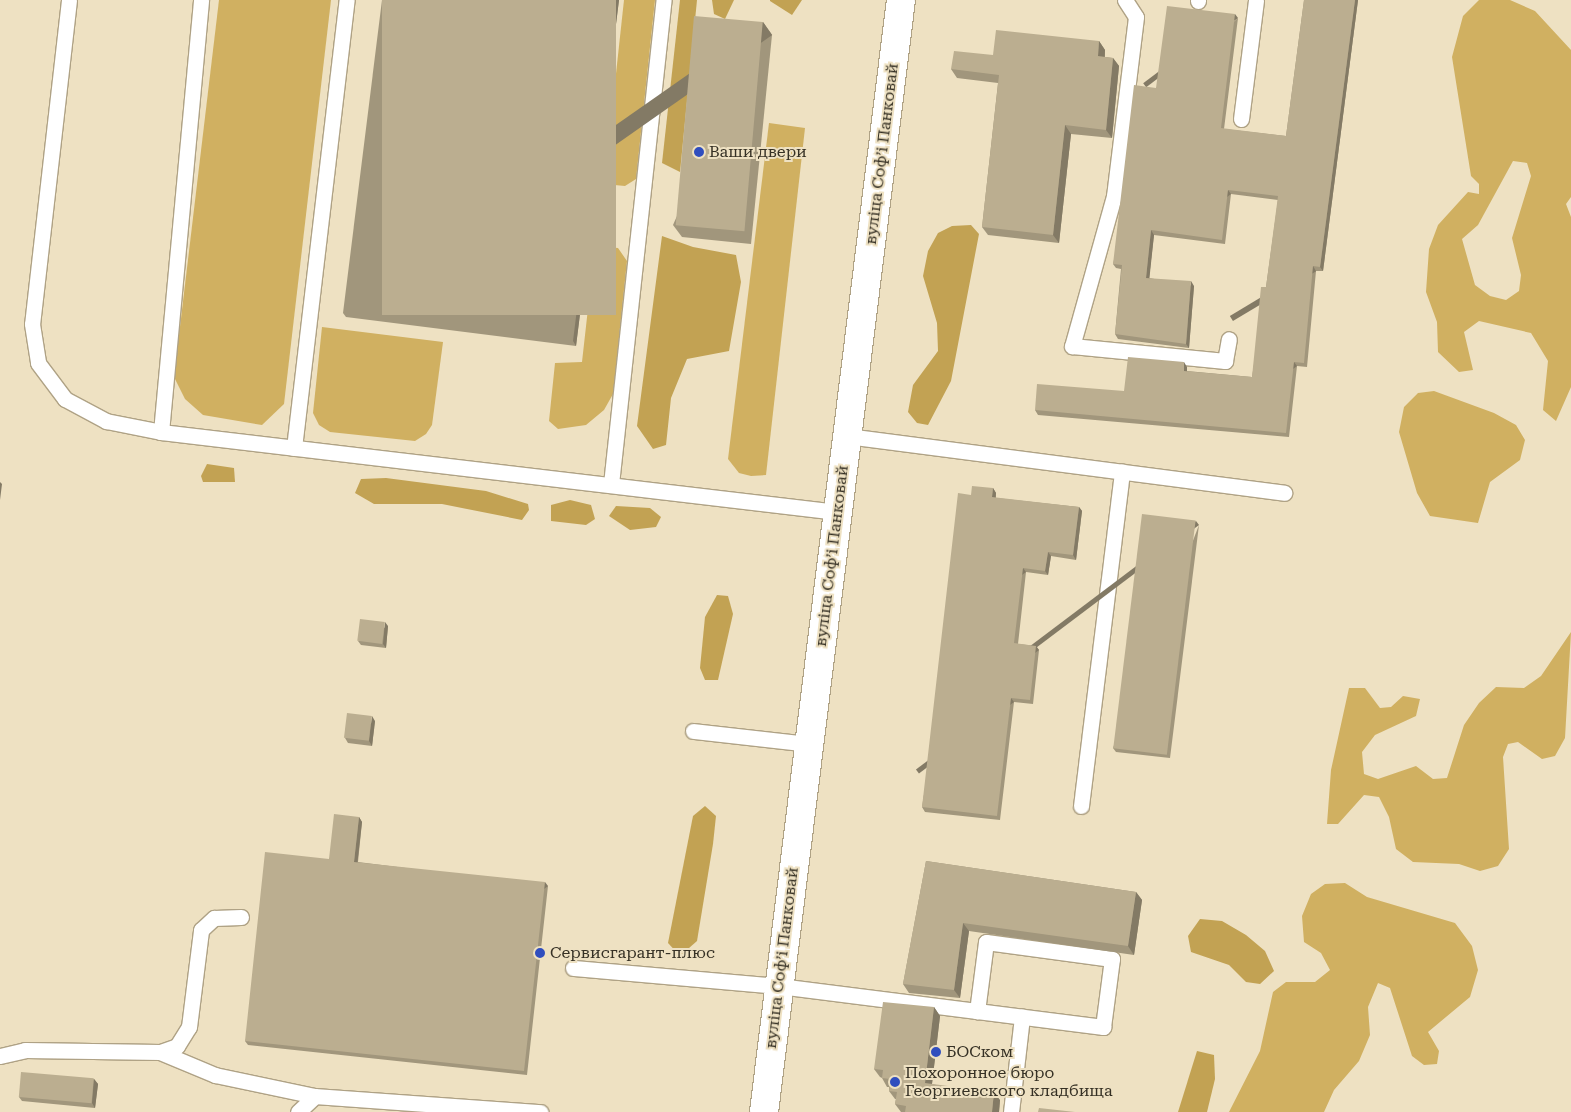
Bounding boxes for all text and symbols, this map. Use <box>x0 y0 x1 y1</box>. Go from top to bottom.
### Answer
street label: вуліца Софʼі Панковай <box>861 62 903 246</box>
place label: Ваши двери <box>709 142 807 162</box>
marker: Ваши двери <box>693 146 705 158</box>
street label: вуліца Софʼі Панковай <box>811 464 853 648</box>
street label: вуліца Софʼі Панковай <box>761 866 803 1050</box>
place label: Сервисгарант-плюс <box>550 943 715 963</box>
marker: Сервисгарант-плюс <box>534 947 546 959</box>
place label: БОСком <box>946 1042 1013 1062</box>
marker: БОСком <box>930 1046 942 1058</box>
place label: Похоронное бюро Георгиевского кладбища <box>905 1063 1113 1101</box>
marker: Похоронное бюро Георгиевского кладбища <box>889 1076 901 1088</box>

